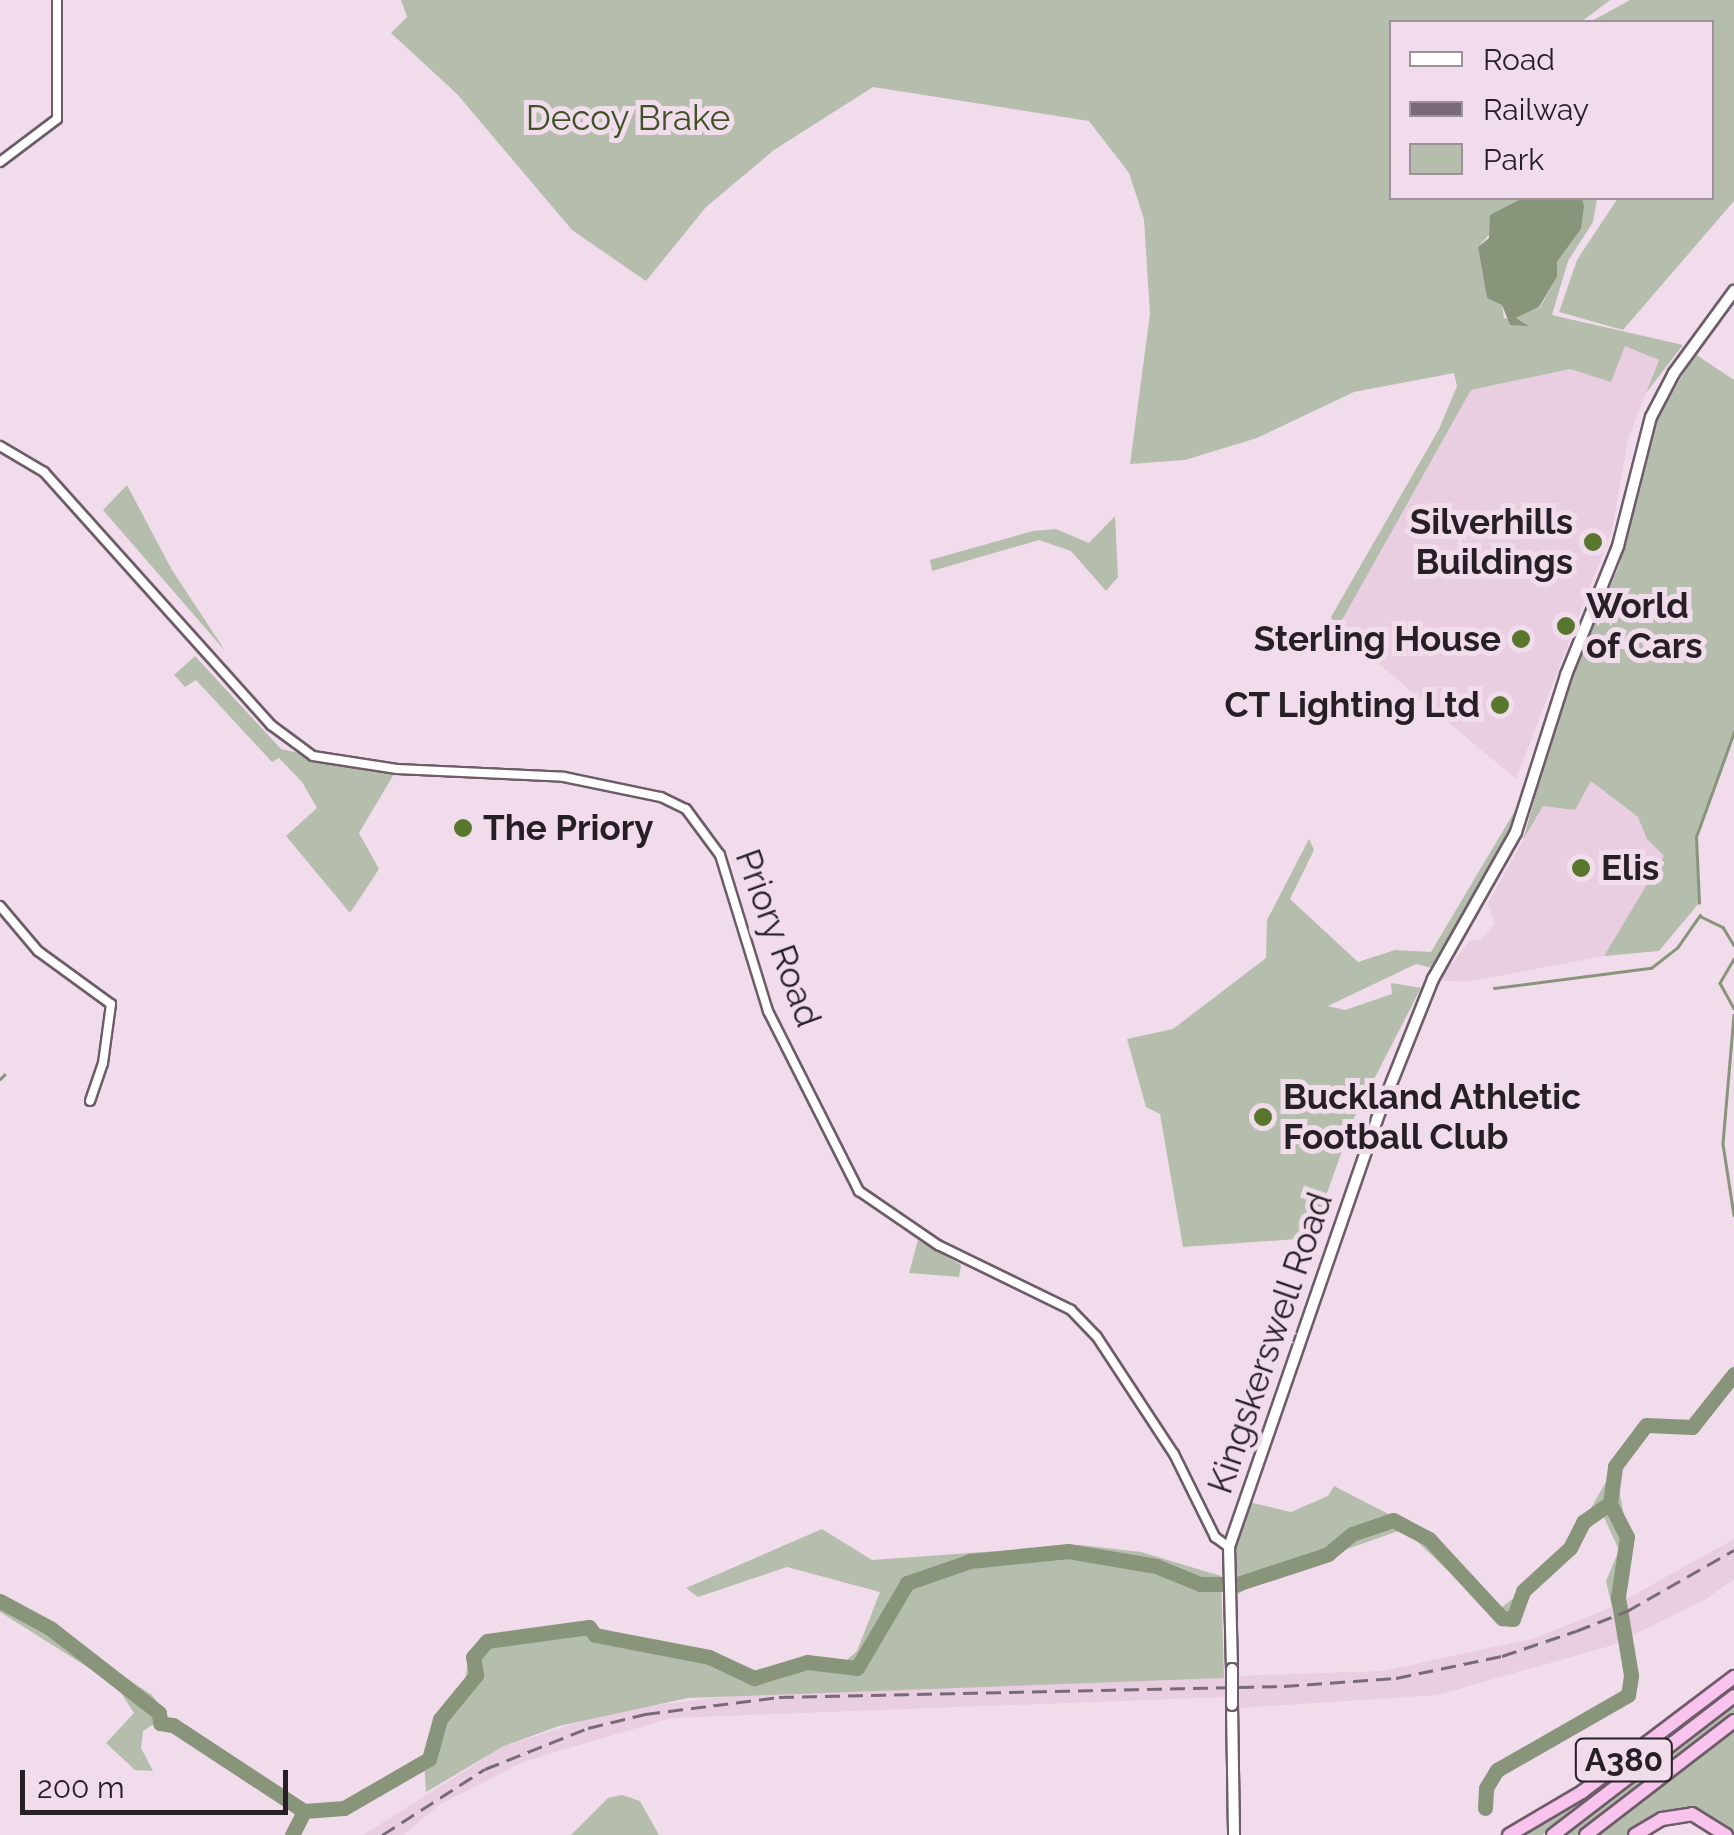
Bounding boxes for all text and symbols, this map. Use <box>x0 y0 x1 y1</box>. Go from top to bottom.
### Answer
legend <box>1389 20 1714 200</box>
text: Road <box>1483 42 1555 77</box>
text: Railway <box>1483 92 1589 127</box>
park label: Decoy Brake <box>525 97 731 139</box>
text: Park <box>1483 142 1544 177</box>
place label: Silverhills Buildings <box>1410 501 1573 583</box>
marker: Silverhills Buildings <box>1582 531 1604 553</box>
place label: World of Cars <box>1586 585 1703 667</box>
marker: World of Cars <box>1555 615 1577 637</box>
place label: Sterling House <box>1254 618 1501 660</box>
marker: Sterling House <box>1510 628 1532 650</box>
place label: CT Lighting Ltd <box>1224 684 1480 726</box>
marker: CT Lighting Ltd <box>1489 694 1511 716</box>
place label: The Priory <box>483 807 653 849</box>
marker: The Priory <box>452 817 474 839</box>
street label: Priory Road <box>726 843 830 1033</box>
place label: Elis <box>1601 847 1659 889</box>
marker: Elis <box>1570 857 1592 879</box>
place label: Buckland Athletic Football Club <box>1283 1076 1582 1158</box>
marker: Buckland Athletic Football Club <box>1252 1106 1274 1128</box>
street label: Kingskerswell Road <box>1199 1187 1341 1499</box>
road number: A380 <box>1574 1733 1674 1787</box>
scale bar <box>25 1750 292 1812</box>
text: 200 m <box>37 1770 125 1805</box>

